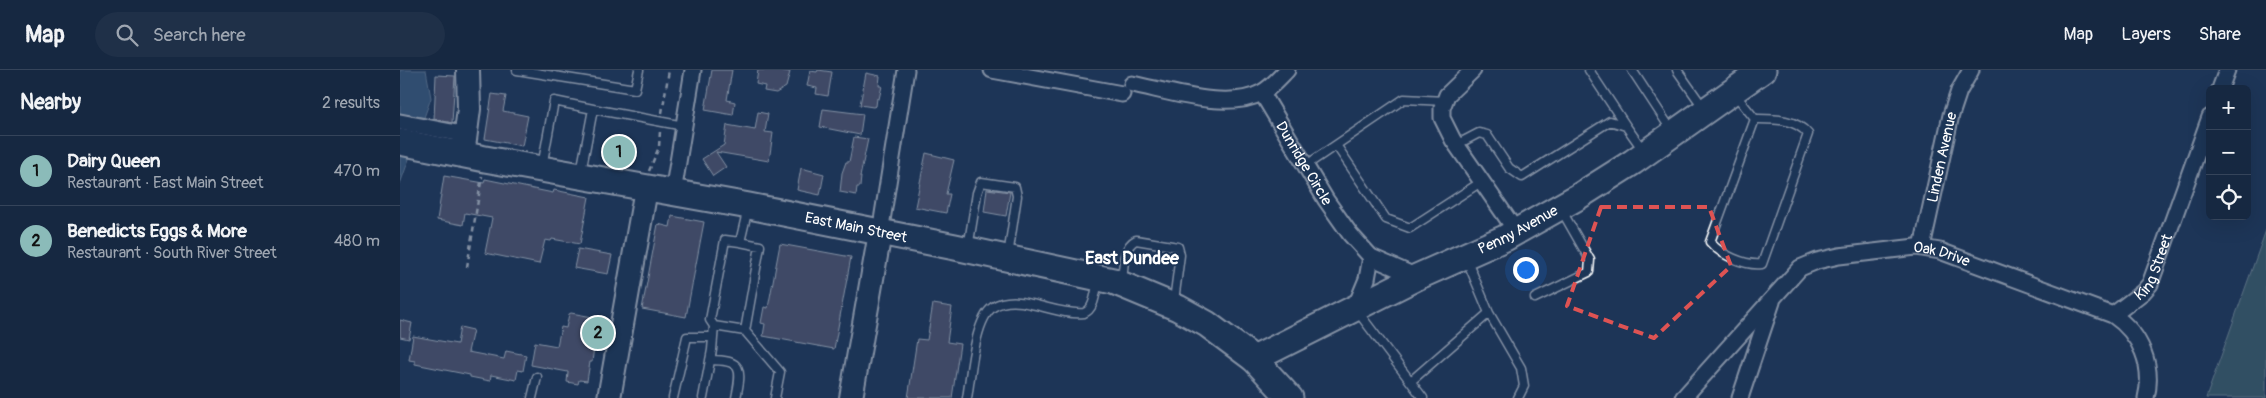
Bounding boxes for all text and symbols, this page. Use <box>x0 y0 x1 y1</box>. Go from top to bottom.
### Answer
search box <box>95 12 445 57</box>
text: Map <box>25 20 65 49</box>
icon: search <box>113 21 141 49</box>
text: Search here <box>153 23 246 47</box>
text: Map <box>2064 23 2093 46</box>
text: Layers <box>2121 23 2171 46</box>
text: Share <box>2199 23 2241 46</box>
map controls <box>2206 85 2251 220</box>
button: + <box>2206 85 2251 130</box>
text: Nearby <box>20 89 81 116</box>
text: 2 results <box>322 93 380 113</box>
street label: Linden Avenue <box>1923 110 1962 204</box>
street label: Dunridge Circle <box>1271 118 1336 210</box>
button: − <box>2206 130 2251 175</box>
pin: 1 <box>603 133 635 171</box>
text: Dairy Queen <box>67 149 160 173</box>
text: 1 <box>33 161 39 181</box>
text: 470 m <box>334 161 380 181</box>
text: Restaurant · East Main Street <box>67 173 263 193</box>
button: locate <box>2206 175 2251 220</box>
street label: Penny Avenue <box>1475 201 1562 259</box>
street label: East Main Street <box>803 208 910 247</box>
text: Benedicts Eggs & More <box>67 219 247 243</box>
text: 2 <box>32 231 40 251</box>
text: 480 m <box>334 231 380 251</box>
street label: King Street <box>2131 231 2177 305</box>
street label: Oak Drive <box>1912 238 1973 271</box>
text: Restaurant · South River Street <box>67 243 277 263</box>
district label: East Dundee <box>1085 247 1180 270</box>
your location <box>1513 257 1539 283</box>
pin: 2 <box>582 314 614 352</box>

